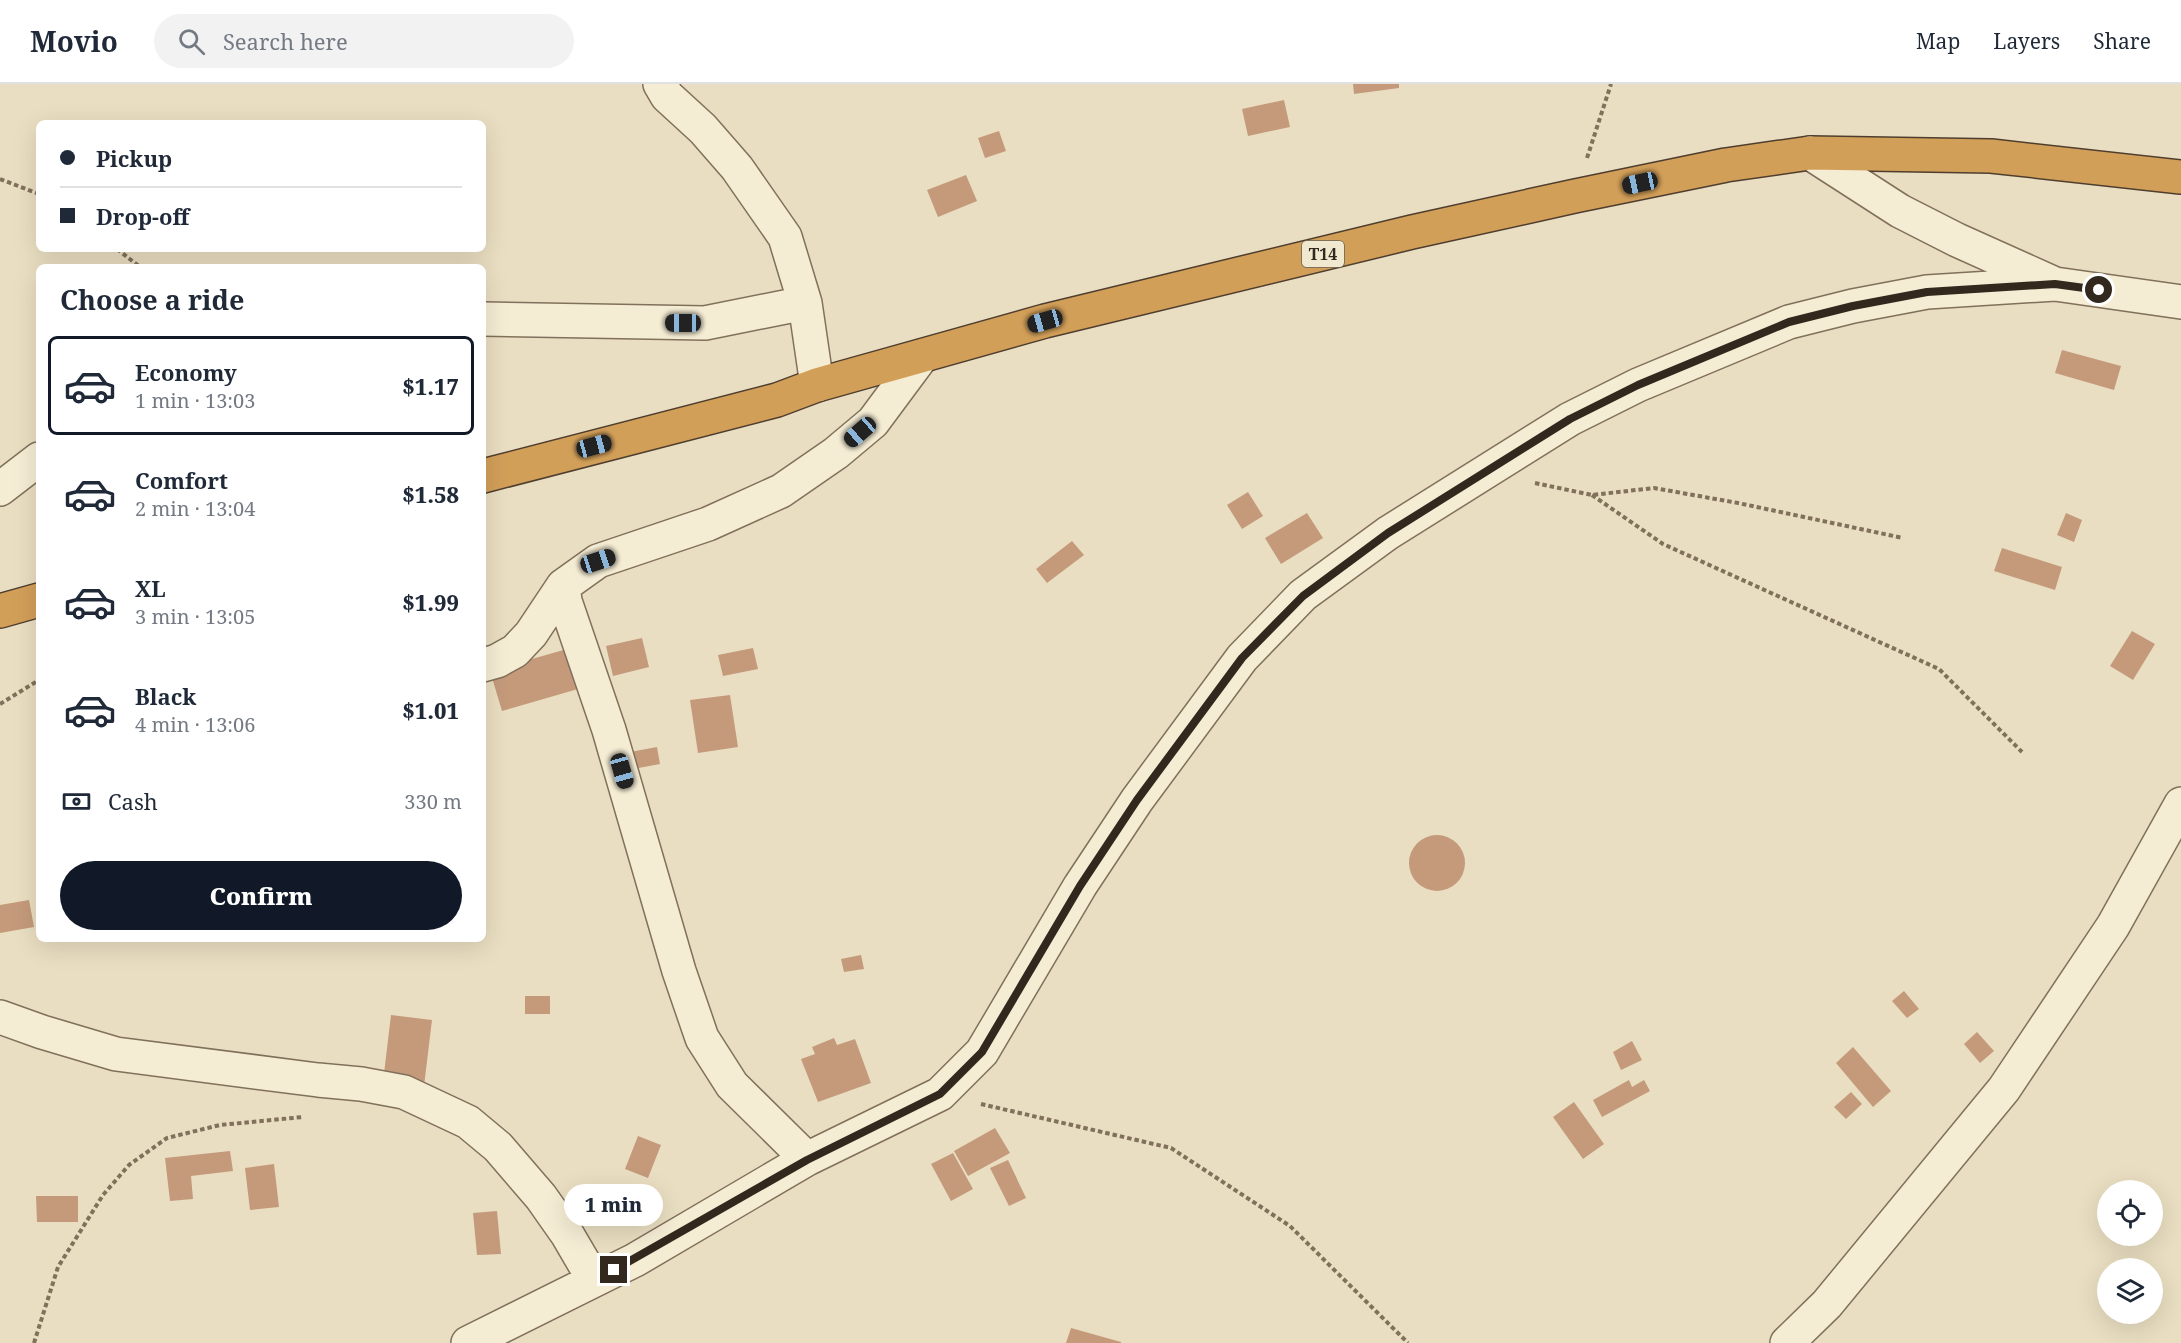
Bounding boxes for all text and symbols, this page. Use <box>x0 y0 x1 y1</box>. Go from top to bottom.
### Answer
search box <box>154 14 574 68</box>
text: Movio <box>30 22 118 60</box>
icon: search <box>175 25 208 58</box>
text: Search here <box>223 26 348 56</box>
text: Map <box>1916 27 1960 55</box>
text: Layers <box>1993 27 2060 55</box>
text: Share <box>2093 27 2151 55</box>
text: Pickup <box>96 143 172 173</box>
car <box>1621 170 1659 196</box>
text: Drop-off <box>96 201 189 231</box>
road number: T14 <box>1302 241 1344 267</box>
route start <box>2085 276 2112 303</box>
text: Choose a ride <box>60 281 245 318</box>
car <box>1025 307 1065 335</box>
car <box>665 314 701 332</box>
text: Economy <box>135 357 237 387</box>
icon: car <box>63 359 117 413</box>
text: $1.17 <box>402 371 459 401</box>
text: 1 min · 13:03 <box>135 387 255 414</box>
car <box>841 413 879 451</box>
car <box>574 433 614 459</box>
text: Comfort <box>135 465 228 495</box>
icon: car <box>63 467 117 521</box>
text: $1.58 <box>402 479 459 509</box>
text: 2 min · 13:04 <box>135 495 255 522</box>
car <box>578 547 618 575</box>
text: XL <box>135 573 166 603</box>
icon: car <box>63 575 117 629</box>
text: $1.99 <box>402 587 459 617</box>
text: 3 min · 13:05 <box>135 603 255 630</box>
text: Black <box>135 681 196 711</box>
icon: car <box>63 683 117 737</box>
text: $1.01 <box>402 695 459 725</box>
text: 4 min · 13:06 <box>135 711 255 738</box>
car <box>608 751 636 791</box>
icon: cash <box>60 785 93 818</box>
text: Cash <box>108 786 158 816</box>
text: 330 m <box>404 788 462 815</box>
button: Confirm <box>60 861 462 930</box>
map controls <box>2097 1180 2163 1324</box>
button: locate <box>2097 1180 2163 1246</box>
callout: 1 min <box>564 1183 664 1225</box>
text: 1 min <box>585 1191 642 1218</box>
route end <box>600 1256 627 1283</box>
button: layers <box>2097 1258 2163 1324</box>

